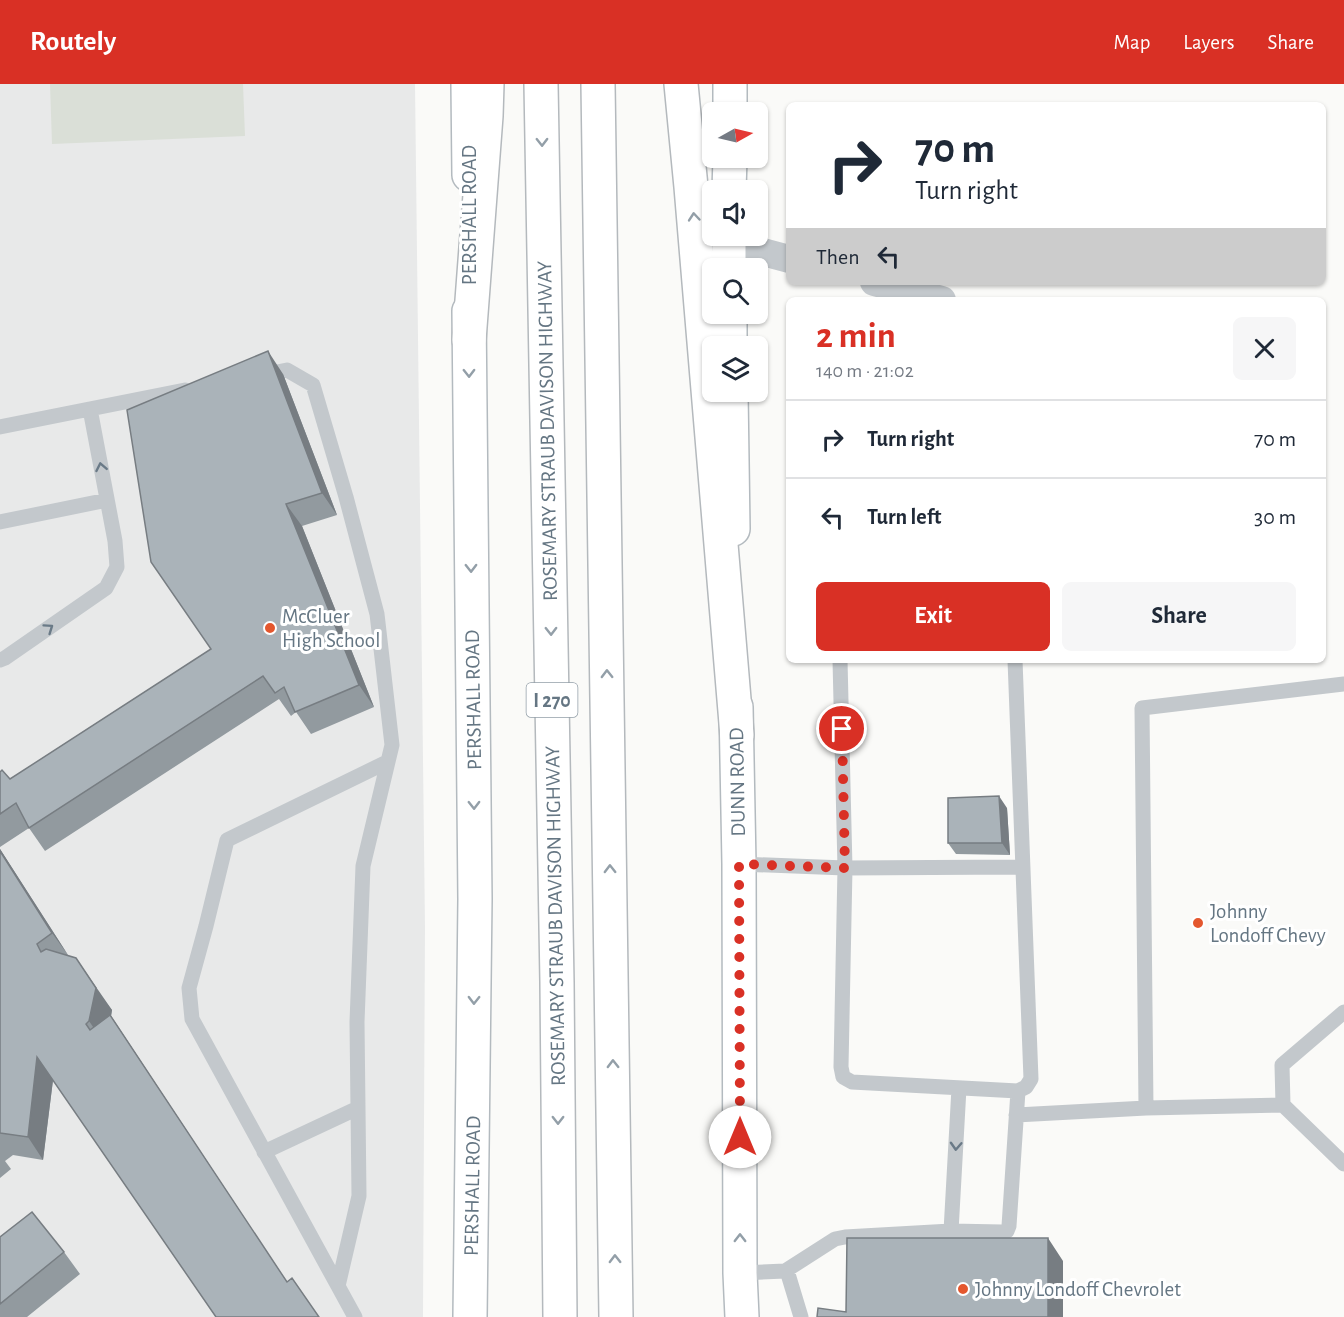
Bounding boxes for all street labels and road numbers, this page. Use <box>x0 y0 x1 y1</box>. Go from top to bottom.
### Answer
street label: PERSHALL ROAD <box>459 145 480 285</box>
street label: ROSEMARY STRAUB DAVISON HIGHWAY <box>534 261 561 601</box>
street label: PERSHALL ROAD <box>462 630 485 770</box>
road number: I 270 <box>526 683 578 717</box>
street label: DUNN ROAD <box>726 727 749 837</box>
street label: ROSEMARY STRAUB DAVISON HIGHWAY <box>542 746 569 1086</box>
street label: PERSHALL ROAD <box>461 1116 484 1256</box>

